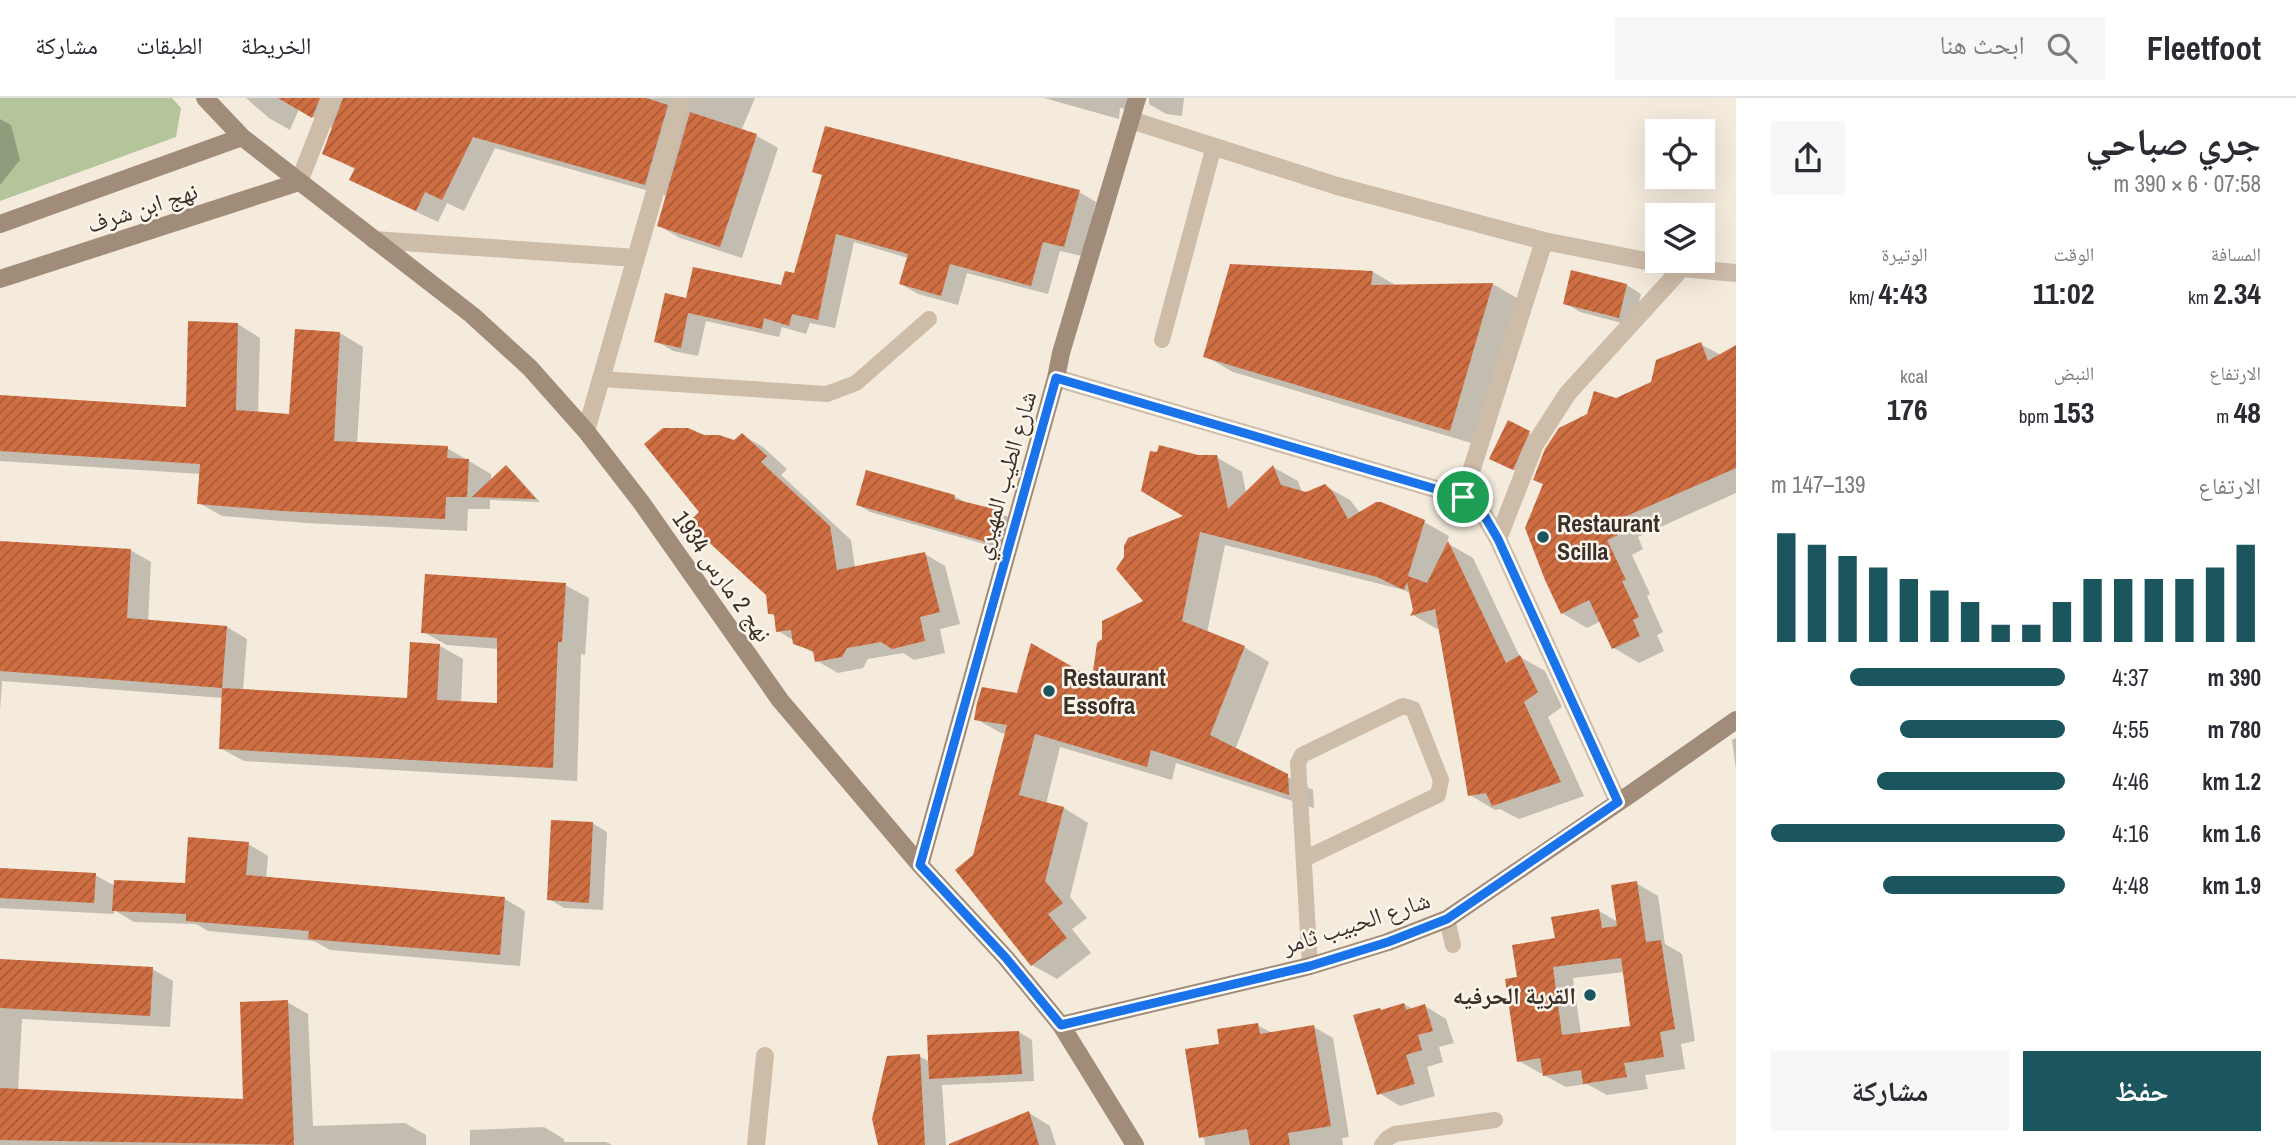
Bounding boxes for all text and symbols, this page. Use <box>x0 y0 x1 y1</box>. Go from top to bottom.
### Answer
search box <box>1615 17 2105 80</box>
text: Fleetfoot <box>2147 26 2261 70</box>
text: ابحث هنا <box>1940 27 2025 62</box>
text: مشاركة <box>35 29 98 61</box>
text: الطبقات <box>136 29 203 61</box>
text: الخريطة <box>241 29 311 61</box>
icon: search <box>2043 29 2081 67</box>
text: جري صباحي <box>2085 116 2261 167</box>
map controls <box>1645 119 1715 273</box>
button: locate <box>1645 119 1715 189</box>
button: share <box>1771 121 1845 195</box>
text: 07:58 · 6 × 390 m <box>2114 168 2261 199</box>
street label: نهج ابن شرف <box>82 174 202 240</box>
button: layers <box>1645 203 1715 273</box>
text: الوتيرة <box>1881 241 1928 267</box>
text: الوقت <box>2053 241 2094 267</box>
text: المسافة <box>2211 241 2261 267</box>
text: 4:43 <box>1878 273 1928 313</box>
text: 11:02 <box>2033 273 2094 313</box>
text: 2.34 <box>2213 273 2261 313</box>
text: /km <box>1849 284 1878 310</box>
text: km <box>2188 284 2213 310</box>
text: النبض <box>2054 360 2094 386</box>
text: الارتفاع <box>2209 360 2261 386</box>
text: kcal <box>1900 363 1928 389</box>
street label: شارع الطيب المهيري <box>965 387 1047 564</box>
text: 176 <box>1887 389 1928 429</box>
text: 153 <box>2053 392 2094 432</box>
text: 48 <box>2234 392 2261 432</box>
text: bpm <box>2019 403 2053 429</box>
text: m <box>2216 403 2234 429</box>
pin <box>1433 467 1493 527</box>
text: 139–147 m <box>1771 469 1865 500</box>
text: الارتفاع <box>2198 470 2261 501</box>
icon: arrive <box>1444 478 1482 516</box>
street label: نهج 2 مارس 1934 <box>666 504 780 648</box>
place label: Restaurant Scilla <box>1557 507 1660 567</box>
marker: Restaurant Scilla <box>1535 529 1551 545</box>
place label: Restaurant Essofra <box>1063 661 1166 721</box>
text: 4:37 <box>2112 662 2149 693</box>
text: 390 m <box>2208 662 2261 693</box>
marker: Restaurant Essofra <box>1041 683 1057 699</box>
text: 4:55 <box>2112 714 2149 745</box>
text: 780 m <box>2208 714 2261 745</box>
text: 4:46 <box>2112 766 2149 797</box>
text: 1.2 km <box>2202 766 2261 797</box>
text: 4:16 <box>2112 818 2149 849</box>
text: 1.6 km <box>2202 818 2261 849</box>
text: 4:48 <box>2112 870 2149 901</box>
text: 1.9 km <box>2202 870 2261 901</box>
street label: شارع الحبيب ثامر <box>1277 883 1434 961</box>
place label: القرية الحرفيه <box>1452 979 1576 1011</box>
marker: القرية الحرفيه <box>1582 987 1598 1003</box>
button: مشاركة <box>1771 1051 2009 1131</box>
button: حفظ <box>2023 1051 2261 1131</box>

